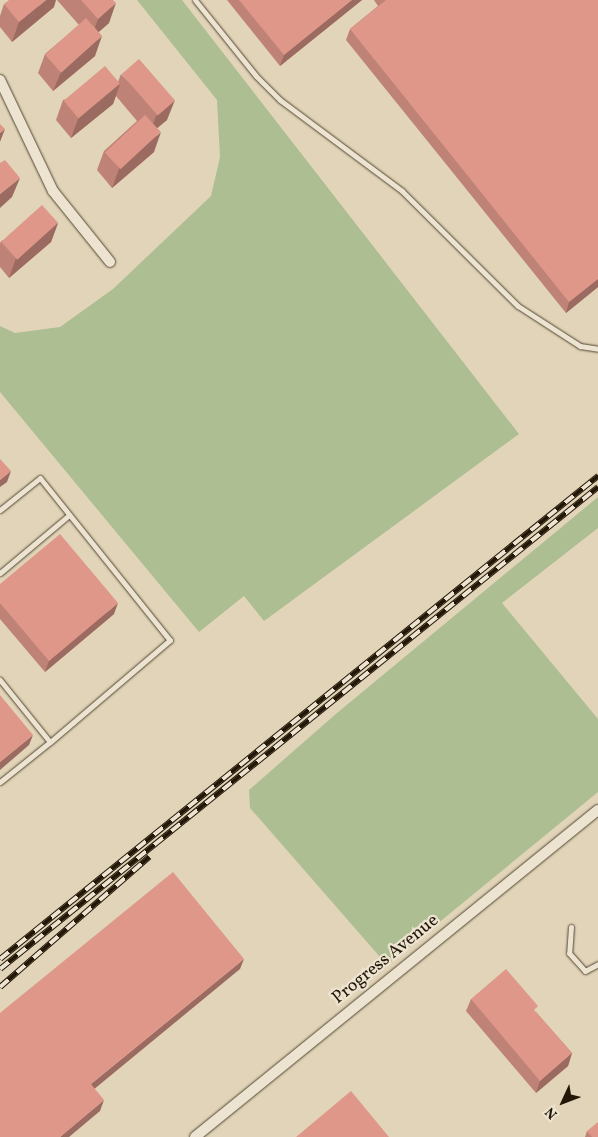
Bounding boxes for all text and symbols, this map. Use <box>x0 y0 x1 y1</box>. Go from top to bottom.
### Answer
street label: Progress Avenue <box>328 910 444 1010</box>
north arrow <box>538 1077 588 1127</box>
text: N <box>541 1102 562 1123</box>

